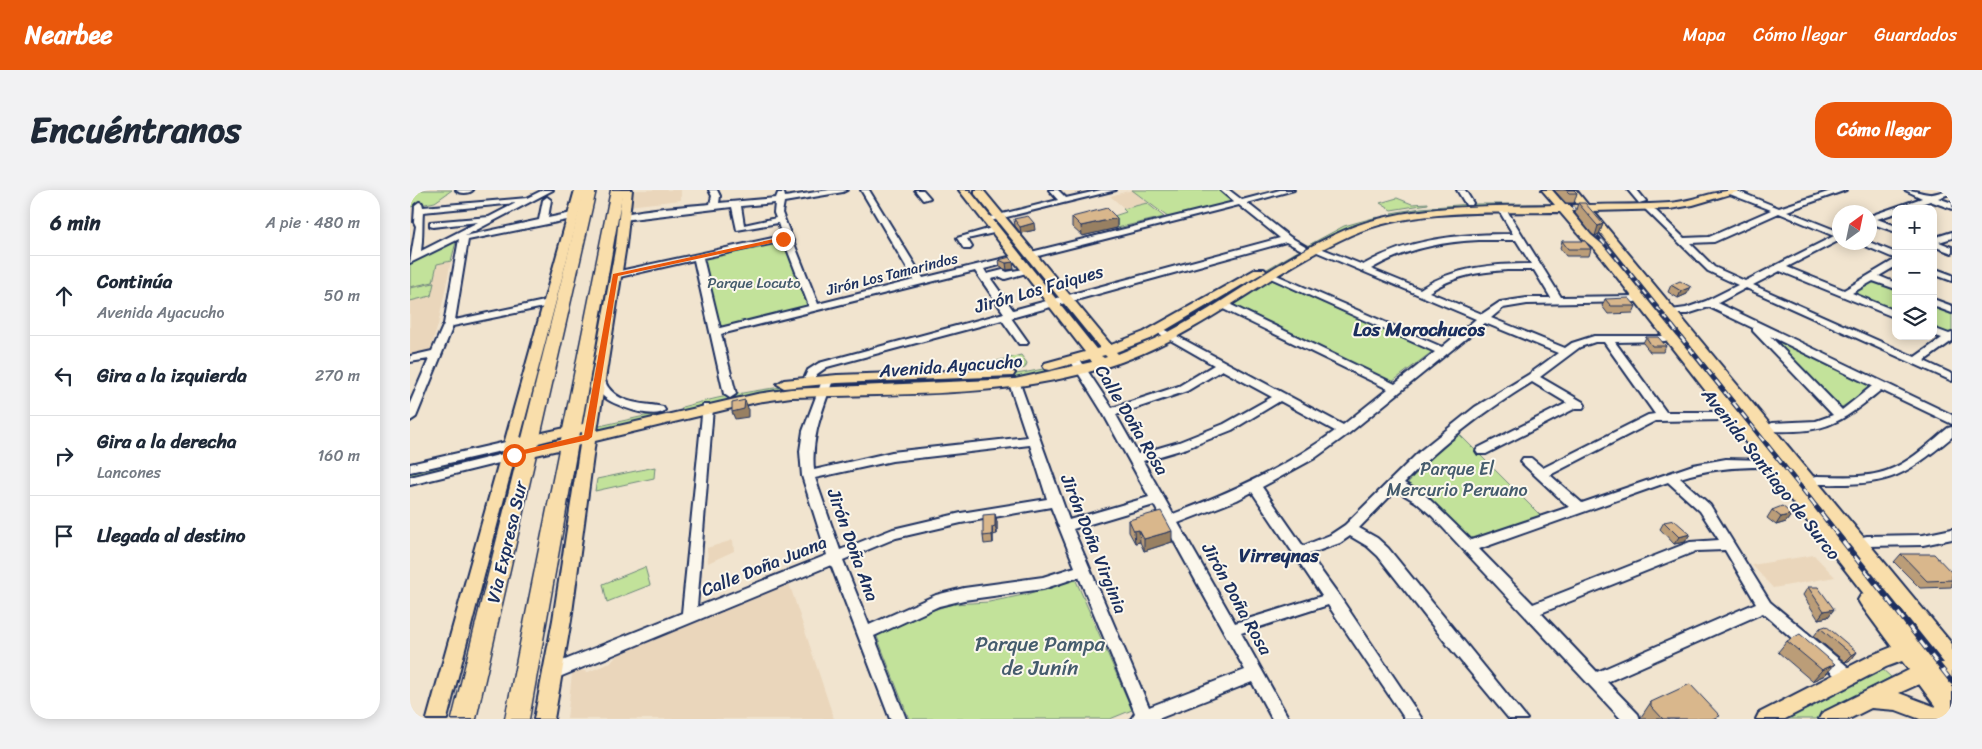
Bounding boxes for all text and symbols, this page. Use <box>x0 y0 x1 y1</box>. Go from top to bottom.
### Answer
text: Nearbee <box>25 14 113 56</box>
text: Mapa <box>1683 19 1725 51</box>
text: Cómo llegar <box>1753 19 1846 51</box>
text: Guardados <box>1874 19 1957 51</box>
text: Encuéntranos <box>30 99 241 161</box>
button: Cómo llegar <box>1815 102 1952 158</box>
text: 6 min <box>50 204 101 242</box>
north arrow <box>1832 205 1877 250</box>
map controls <box>1892 205 1937 340</box>
button: + <box>1892 205 1937 250</box>
text: A pie · 480 m <box>265 208 360 237</box>
route end <box>772 228 795 251</box>
street label: Jirón Los Tamarindos <box>822 245 961 303</box>
button: − <box>1892 250 1937 295</box>
street label: Jirón Los Faiques <box>970 255 1108 323</box>
text: Continúa <box>97 265 172 298</box>
park label: Parque Locuto <box>707 270 801 296</box>
text: 50 m <box>324 281 360 310</box>
icon: ahead <box>50 282 78 310</box>
button: layers <box>1892 295 1937 340</box>
text: Avenida Ayacucho <box>97 298 225 327</box>
district label: Los Morochucos <box>1353 313 1486 346</box>
street label: Avenida Ayacucho <box>877 345 1024 387</box>
street label: Calle Doña Rosa <box>1086 358 1178 482</box>
text: Gira a la izquierda <box>97 359 247 392</box>
text: 270 m <box>315 361 360 390</box>
icon: left <box>50 362 78 390</box>
street label: Avenida Santiago de Surco <box>1693 380 1849 567</box>
text: Gira a la derecha <box>97 425 236 458</box>
text: 160 m <box>317 441 360 470</box>
icon: right <box>50 442 78 470</box>
route start <box>503 444 526 467</box>
park label: Parque El Mercurio Peruano <box>1386 453 1528 506</box>
text: Lancones <box>97 458 161 487</box>
street label: Jirón Doña Virginia <box>1051 468 1137 619</box>
street label: Via Expresa Sur <box>477 476 537 606</box>
street label: Jirón Doña Ana <box>817 483 888 606</box>
text: Llegada al destino <box>97 519 246 552</box>
icon: arrive <box>50 522 78 550</box>
street label: Calle Doña Juana <box>696 526 832 606</box>
street label: Jirón Doña Rosa <box>1192 536 1282 662</box>
district label: Virreynas <box>1239 539 1320 572</box>
park label: Parque Pampa de Junín <box>975 625 1105 687</box>

